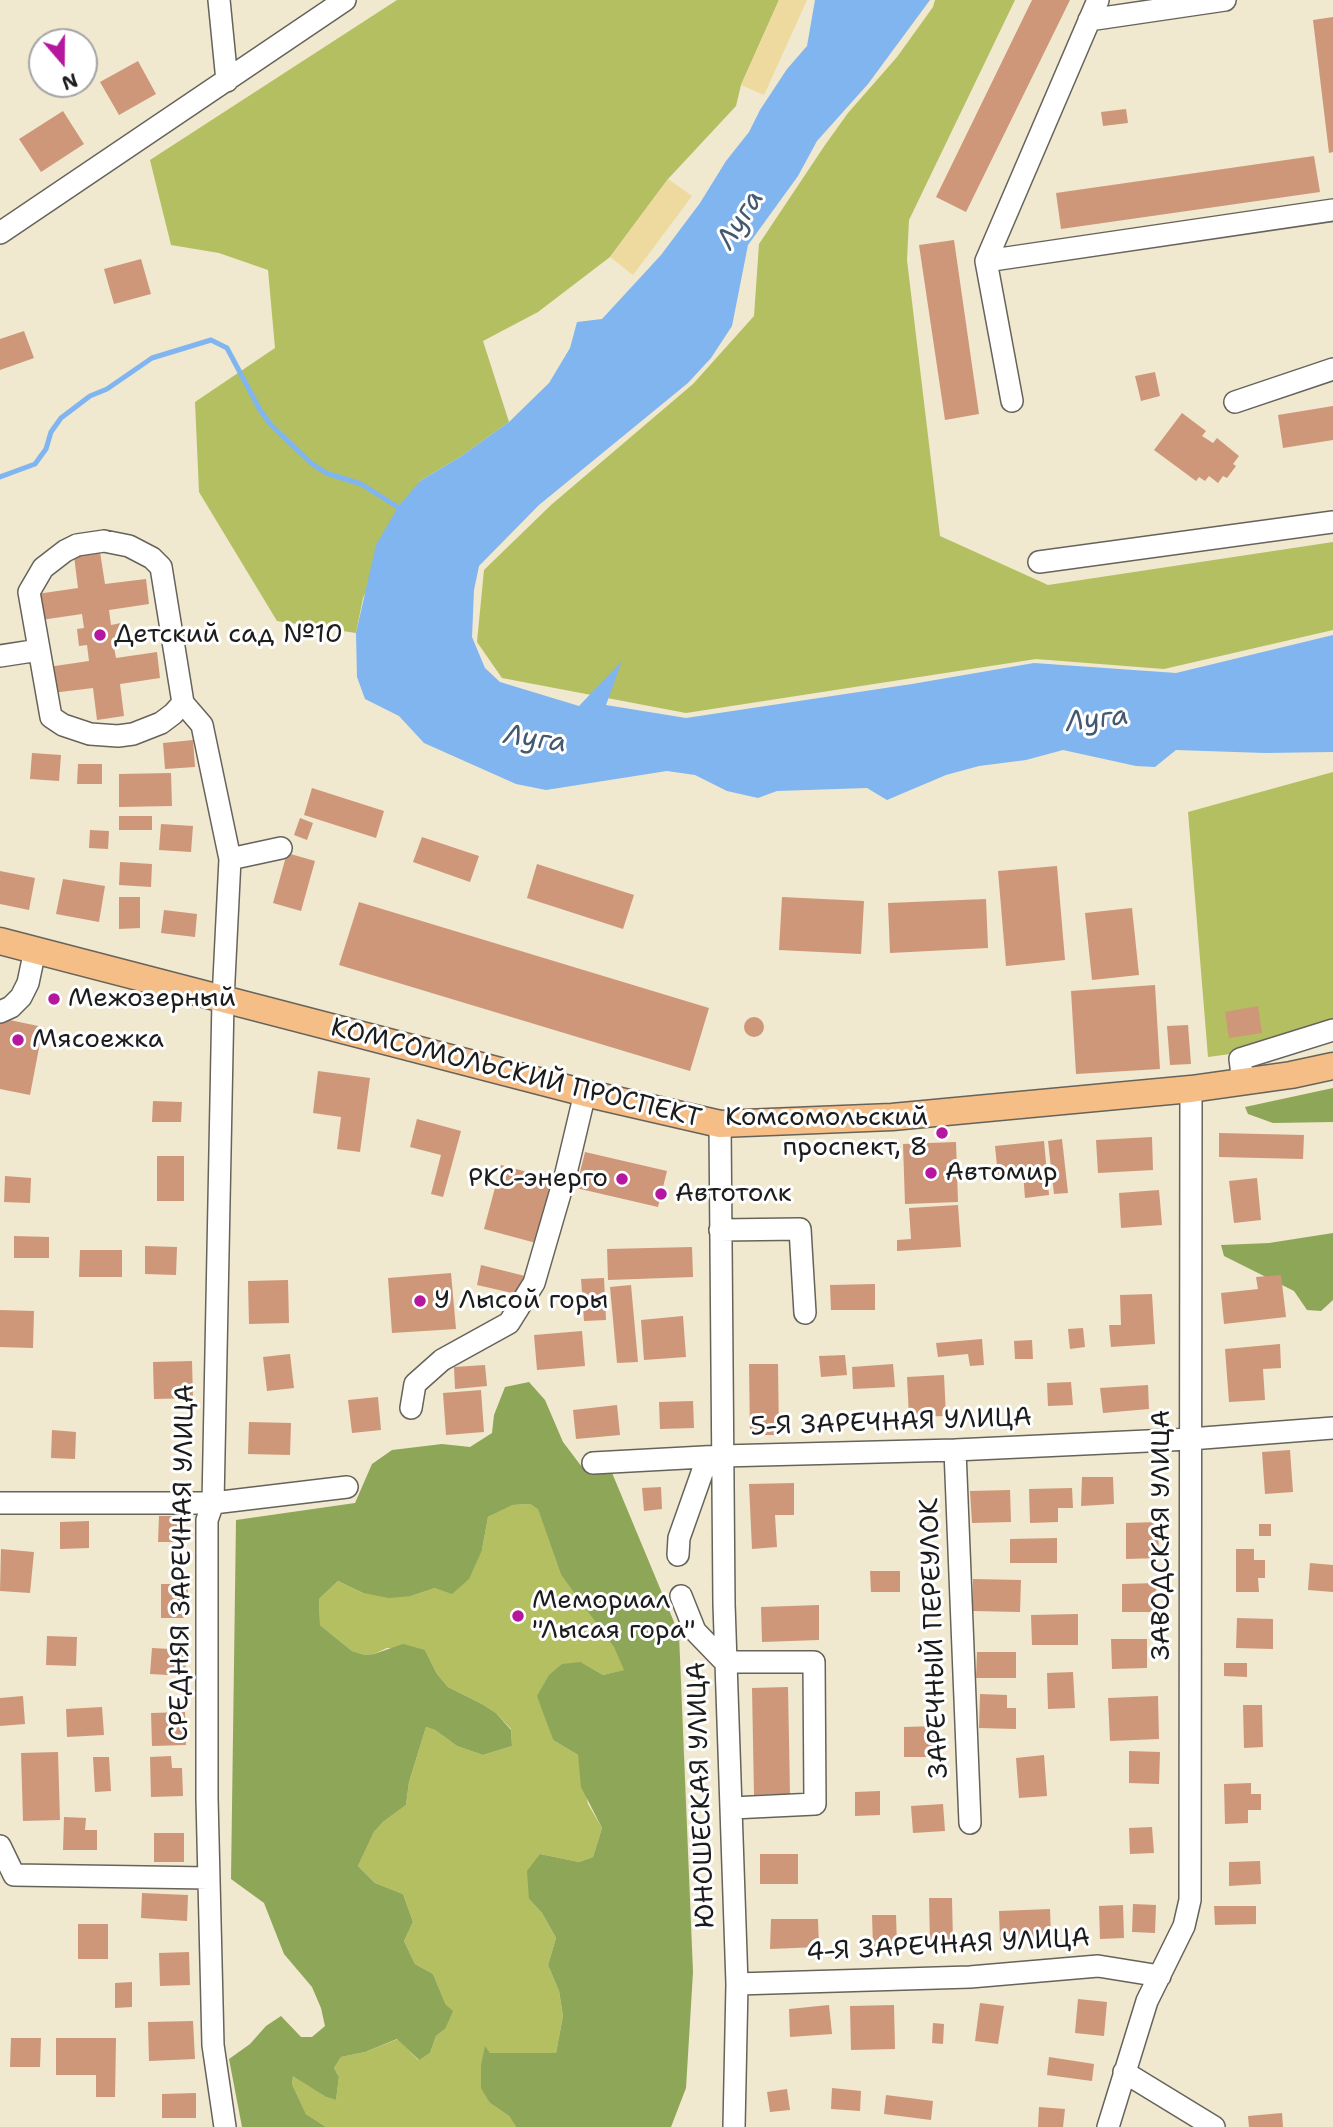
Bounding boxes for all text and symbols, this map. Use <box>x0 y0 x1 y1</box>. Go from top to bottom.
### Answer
north arrow <box>28 28 98 98</box>
text: N <box>58 67 81 96</box>
water label: Луга <box>710 184 772 256</box>
place label: Детский сад №10 <box>114 619 343 651</box>
marker: Детский сад №10 <box>92 627 108 643</box>
water label: Луга <box>1064 699 1130 741</box>
water label: Луга <box>501 719 569 761</box>
place label: Межозерный <box>68 983 236 1015</box>
marker: Межозерный <box>46 991 62 1007</box>
street label: КОМСОМОЛЬСКИЙ ПРОСПЕКТ <box>327 1013 705 1135</box>
place label: Мясоежка <box>32 1024 164 1056</box>
marker: Мясоежка <box>10 1032 26 1048</box>
place label: Комсомольский проспект, 8 <box>725 1102 928 1164</box>
marker: Комсомольский проспект, 8 <box>934 1125 950 1141</box>
place label: Автомир <box>945 1157 1058 1189</box>
place label: РКС-энерго <box>468 1163 608 1195</box>
marker: Автомир <box>923 1165 939 1181</box>
marker: РКС-энерго <box>614 1171 630 1187</box>
place label: Автотолк <box>675 1178 792 1210</box>
marker: Автотолк <box>653 1186 669 1202</box>
place label: У Лысой горы <box>434 1285 608 1317</box>
marker: У Лысой горы <box>412 1293 428 1309</box>
street label: СРЕДНЯЯ ЗАРЕЧНАЯ УЛИЦА <box>164 1384 202 1742</box>
street label: 5-Я ЗАРЕЧНАЯ УЛИЦА <box>750 1402 1032 1444</box>
street label: ЗАВОДСКАЯ УЛИЦА <box>1146 1410 1178 1660</box>
street label: ЗАРЕЧНЫЙ ПЕРЕУЛОК <box>915 1497 955 1779</box>
place label: Мемориал "Лысая гора" <box>532 1585 695 1646</box>
marker: Мемориал "Лысая гора" <box>510 1608 526 1624</box>
street label: ЮНОШЕСКАЯ УЛИЦА <box>682 1661 722 1929</box>
street label: 4-Я ЗАРЕЧНАЯ УЛИЦА <box>805 1923 1091 1969</box>

